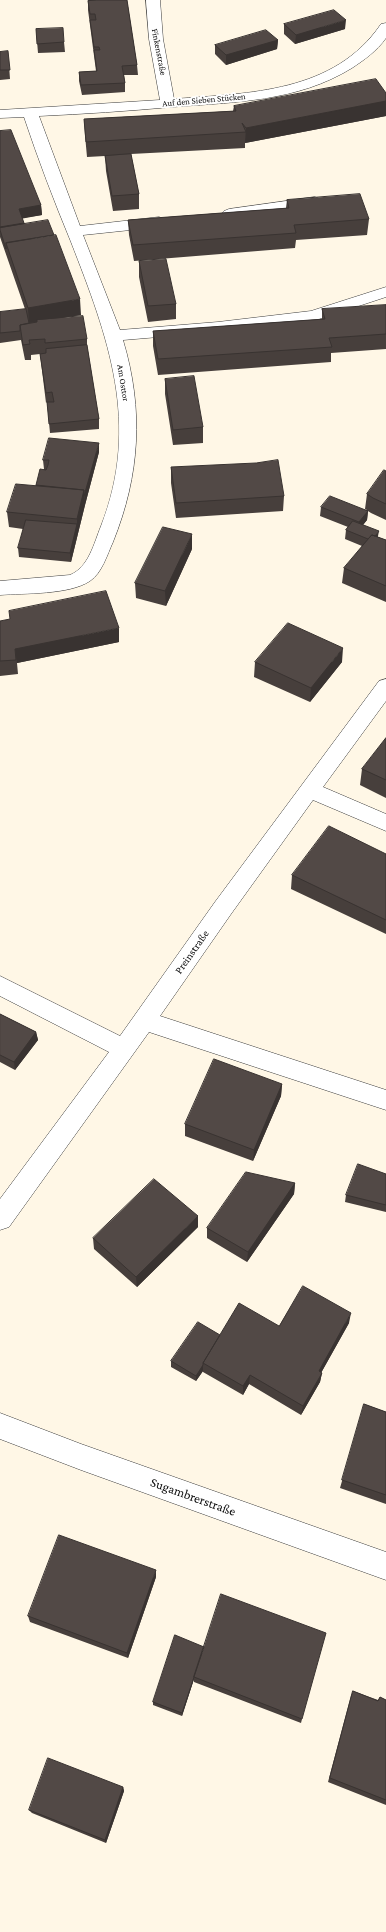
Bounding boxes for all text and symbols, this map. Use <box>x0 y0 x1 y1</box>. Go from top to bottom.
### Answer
street label: Finkenstraße <box>149 28 169 76</box>
street label: Auf den Sieben Stücken <box>162 91 246 109</box>
street label: Am Osttor <box>115 364 131 402</box>
street label: Preinstraße <box>172 928 212 976</box>
street label: Sugambrerstraße <box>148 1474 238 1520</box>

